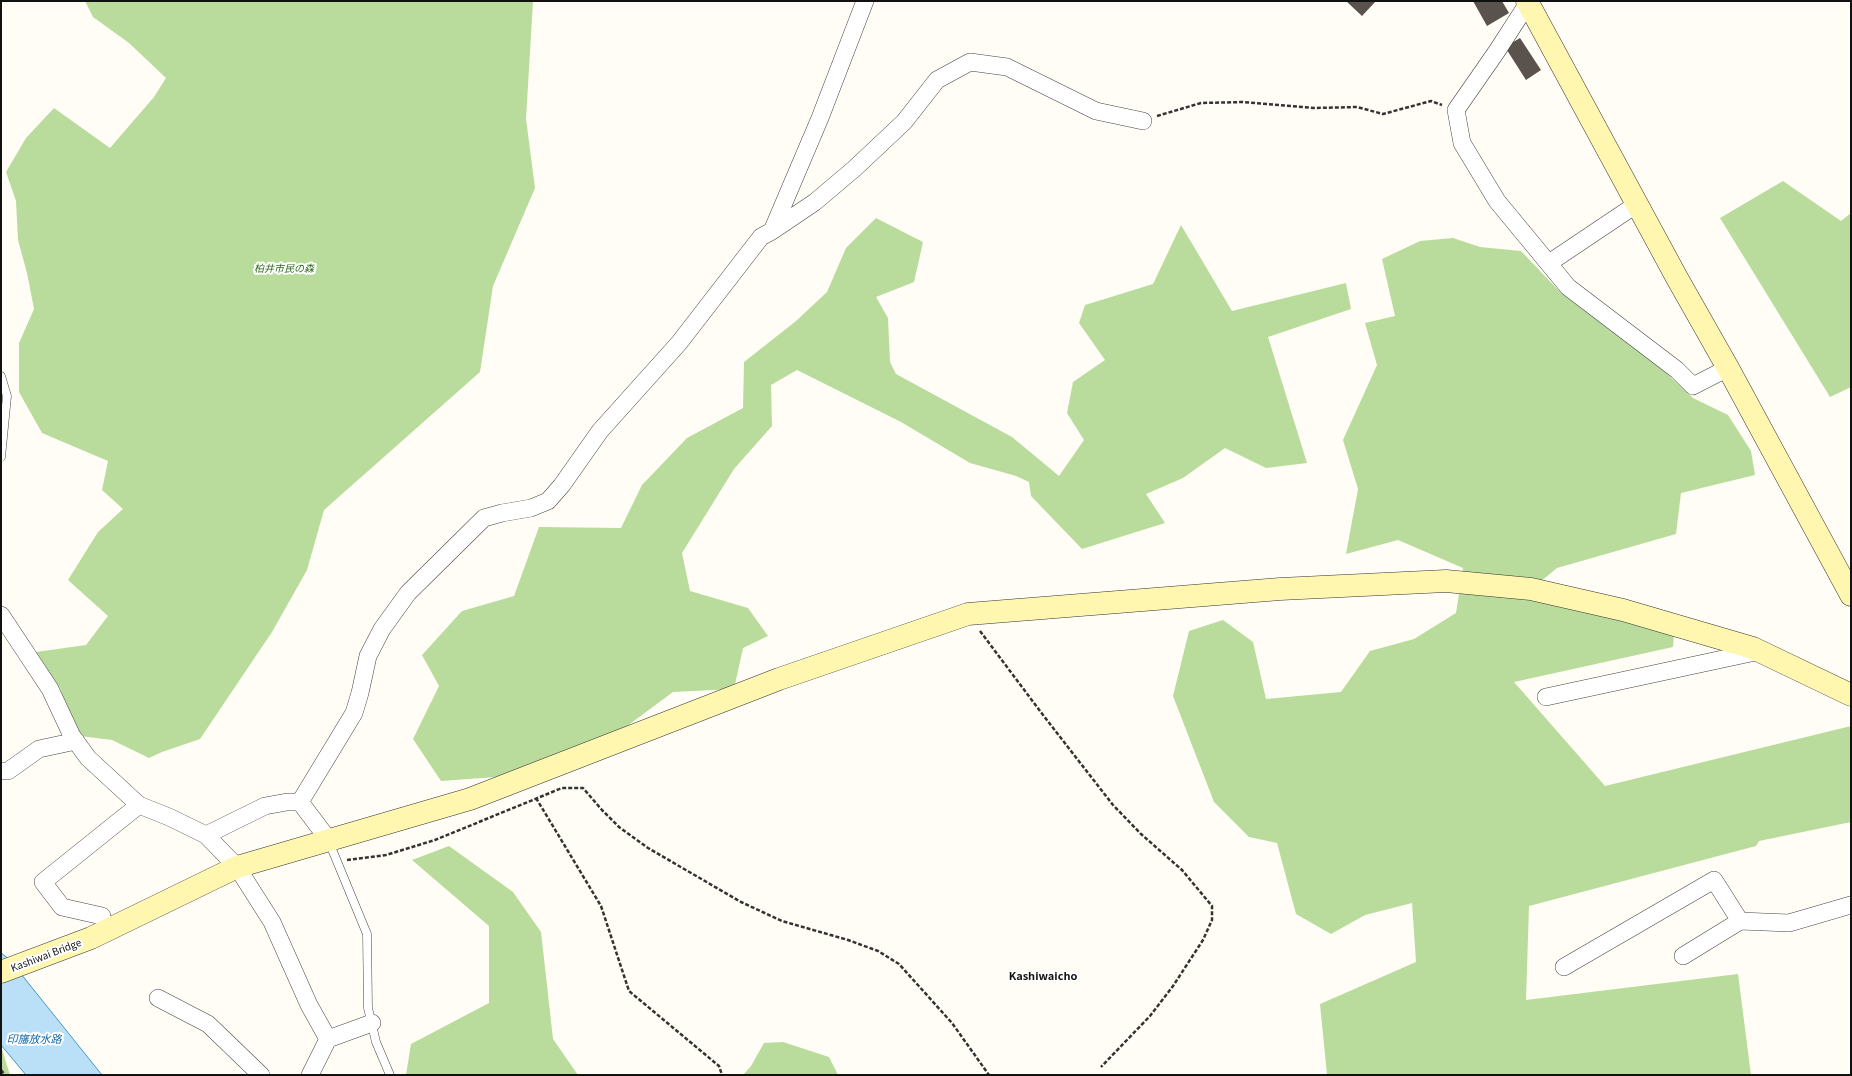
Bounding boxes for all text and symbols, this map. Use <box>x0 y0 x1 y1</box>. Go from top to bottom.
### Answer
park label: 柏井市民の森 <box>254 262 314 274</box>
street label: Kashiwai Bridge <box>9 936 83 974</box>
district label: Kashiwaicho <box>1009 969 1077 983</box>
water label: 印旛放水路 <box>7 1032 61 1046</box>

